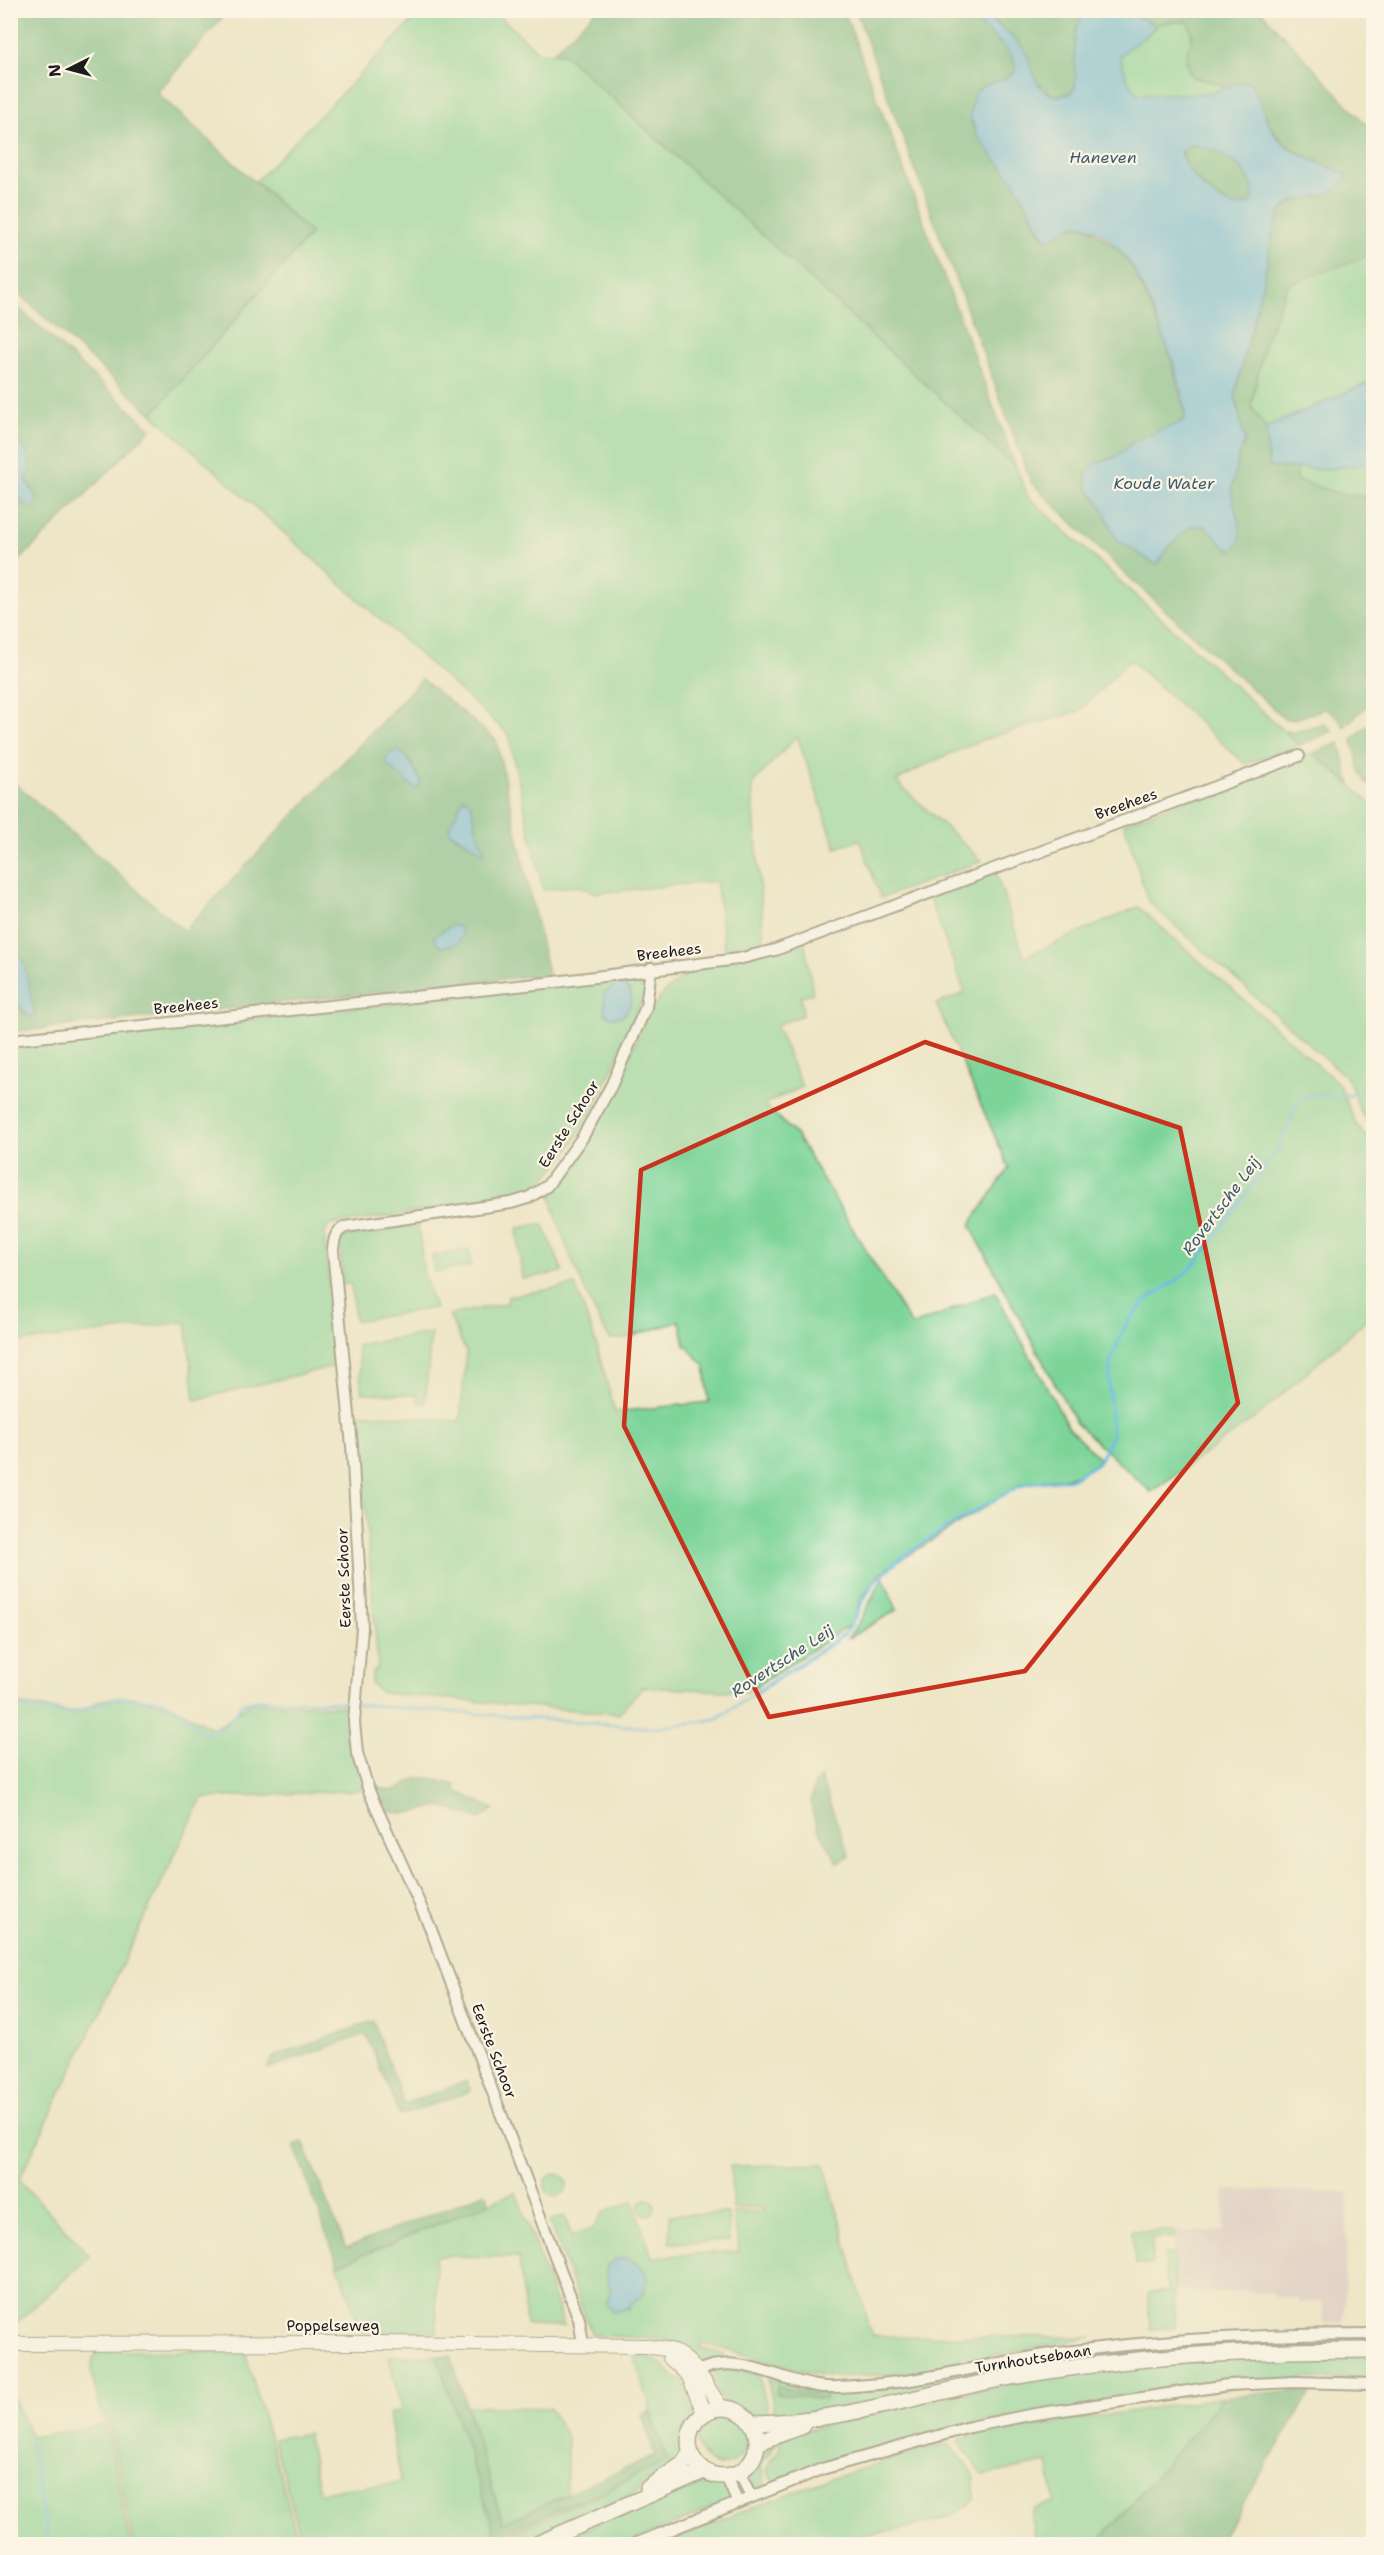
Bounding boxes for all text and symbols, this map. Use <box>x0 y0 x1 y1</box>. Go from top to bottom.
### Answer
north arrow <box>39 39 99 99</box>
text: N <box>43 63 66 78</box>
water label: Haneven <box>1069 147 1137 168</box>
water label: Koude Water <box>1113 473 1215 494</box>
street label: Breehees <box>1092 783 1160 825</box>
street label: Breehees <box>636 938 702 966</box>
street label: Breehees <box>153 993 219 1019</box>
street label: Eerste Schoor <box>534 1076 604 1172</box>
water label: Rovertsche Leij <box>1177 1152 1265 1259</box>
street label: Eerste Schoor <box>332 1528 356 1628</box>
water label: Rovertsche Leij <box>727 1620 838 1702</box>
street label: Eerste Schoor <box>467 2001 521 2101</box>
street label: Poppelseweg <box>287 2316 379 2336</box>
street label: Turnhoutsebaan <box>974 2340 1092 2378</box>

